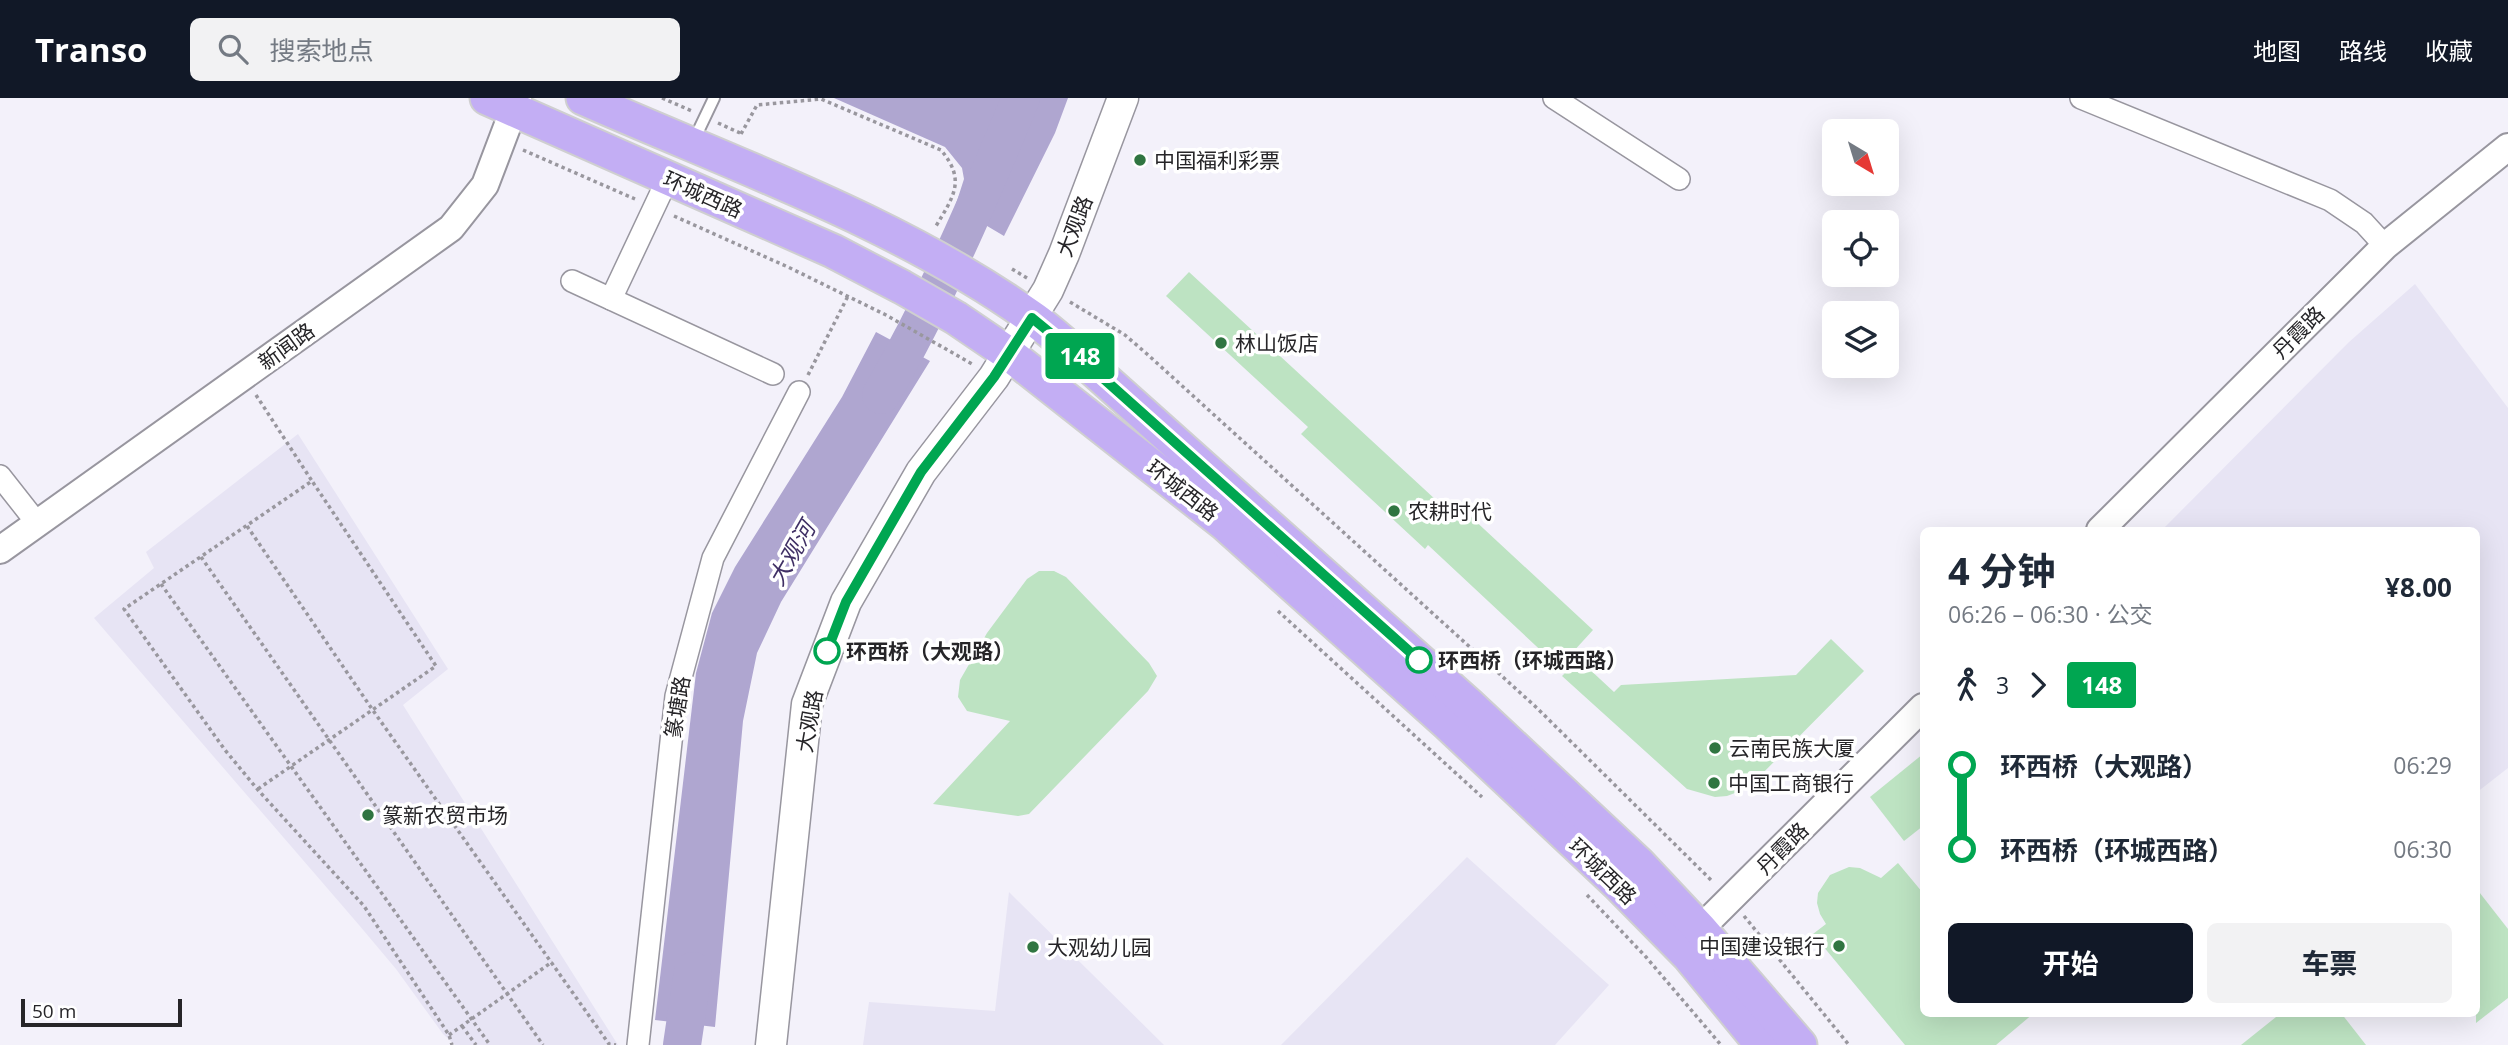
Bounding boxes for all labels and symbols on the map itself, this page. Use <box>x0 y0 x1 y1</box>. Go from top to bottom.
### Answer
north arrow <box>1822 119 1899 196</box>
place label: 中国福利彩票 <box>1154 146 1280 174</box>
marker: 中国福利彩票 <box>1132 152 1148 168</box>
street label: 环城西路 <box>659 164 747 224</box>
street label: 大观路 <box>1050 192 1098 260</box>
street label: 丹霞路 <box>2266 300 2330 364</box>
street label: 新闻路 <box>252 316 320 376</box>
place label: 林山饭店 <box>1235 329 1319 357</box>
line badge: 148 <box>1040 333 1120 379</box>
marker: 林山饭店 <box>1213 335 1229 351</box>
street label: 环城西路 <box>1141 453 1225 527</box>
place label: 农耕时代 <box>1408 497 1492 525</box>
marker: 农耕时代 <box>1386 503 1402 519</box>
water label: 大观河 <box>760 512 824 591</box>
place label: 环西桥（大观路） <box>846 637 1014 665</box>
marker: 环西桥（大观路） <box>814 638 840 664</box>
place label: 环西桥（环城西路） <box>1438 646 1627 674</box>
marker: 环西桥（环城西路） <box>1406 647 1432 673</box>
street label: 篆塘路 <box>658 674 696 740</box>
street label: 大观路 <box>790 688 828 754</box>
place label: 云南民族大厦 <box>1729 734 1855 762</box>
marker: 云南民族大厦 <box>1707 740 1723 756</box>
place label: 中国工商银行 <box>1728 769 1854 797</box>
marker: 中国工商银行 <box>1706 775 1722 791</box>
place label: 篆新农贸市场 <box>382 801 508 829</box>
marker: 篆新农贸市场 <box>360 807 376 823</box>
street label: 丹霞路 <box>1750 816 1814 880</box>
street label: 环城西路 <box>1563 832 1643 910</box>
place label: 中国建设银行 <box>1699 932 1825 960</box>
place label: 大观幼儿园 <box>1047 933 1152 961</box>
marker: 中国建设银行 <box>1831 938 1847 954</box>
marker: 大观幼儿园 <box>1025 939 1041 955</box>
scale bar <box>21 996 182 1028</box>

